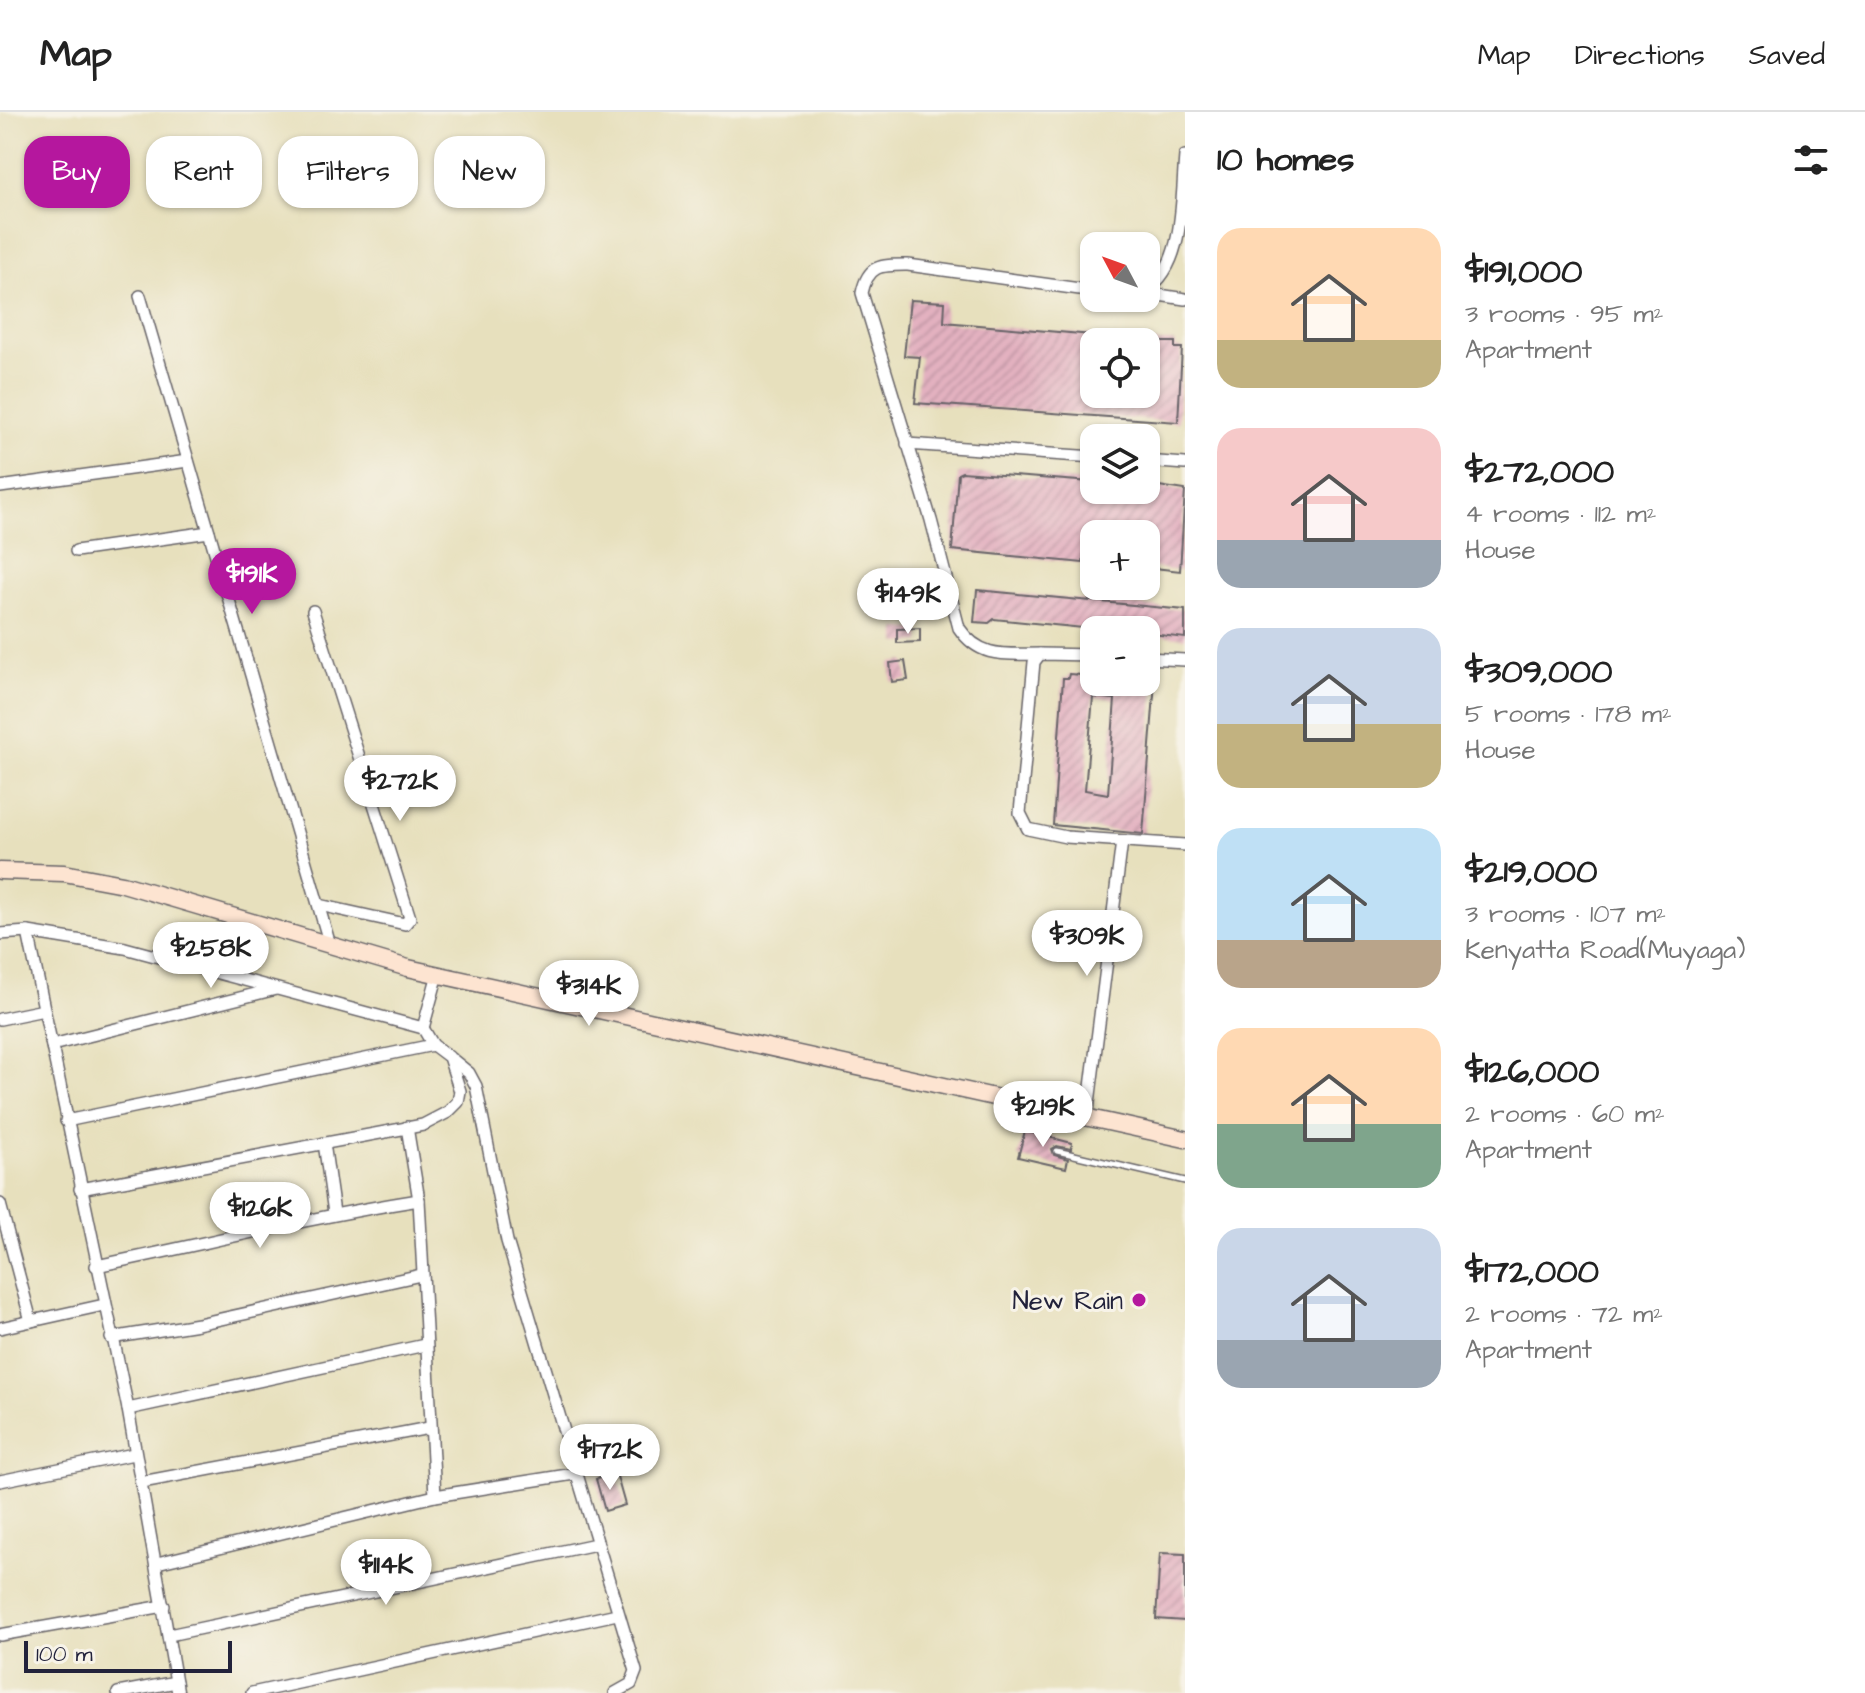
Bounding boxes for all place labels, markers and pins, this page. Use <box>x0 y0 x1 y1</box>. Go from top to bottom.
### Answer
pin: $191K <box>196 548 308 616</box>
pin: $149K <box>852 568 964 636</box>
pin: $272K <box>344 755 456 823</box>
pin: $309K <box>1031 910 1143 978</box>
pin: $258K <box>155 922 267 990</box>
pin: $314K <box>533 960 645 1028</box>
pin: $219K <box>987 1081 1099 1149</box>
pin: $126K <box>204 1182 316 1250</box>
place label: New Rain <box>1013 1283 1123 1319</box>
marker: New Rain <box>1130 1291 1148 1309</box>
pin: $172K <box>554 1424 666 1492</box>
pin: $114K <box>330 1539 442 1607</box>

